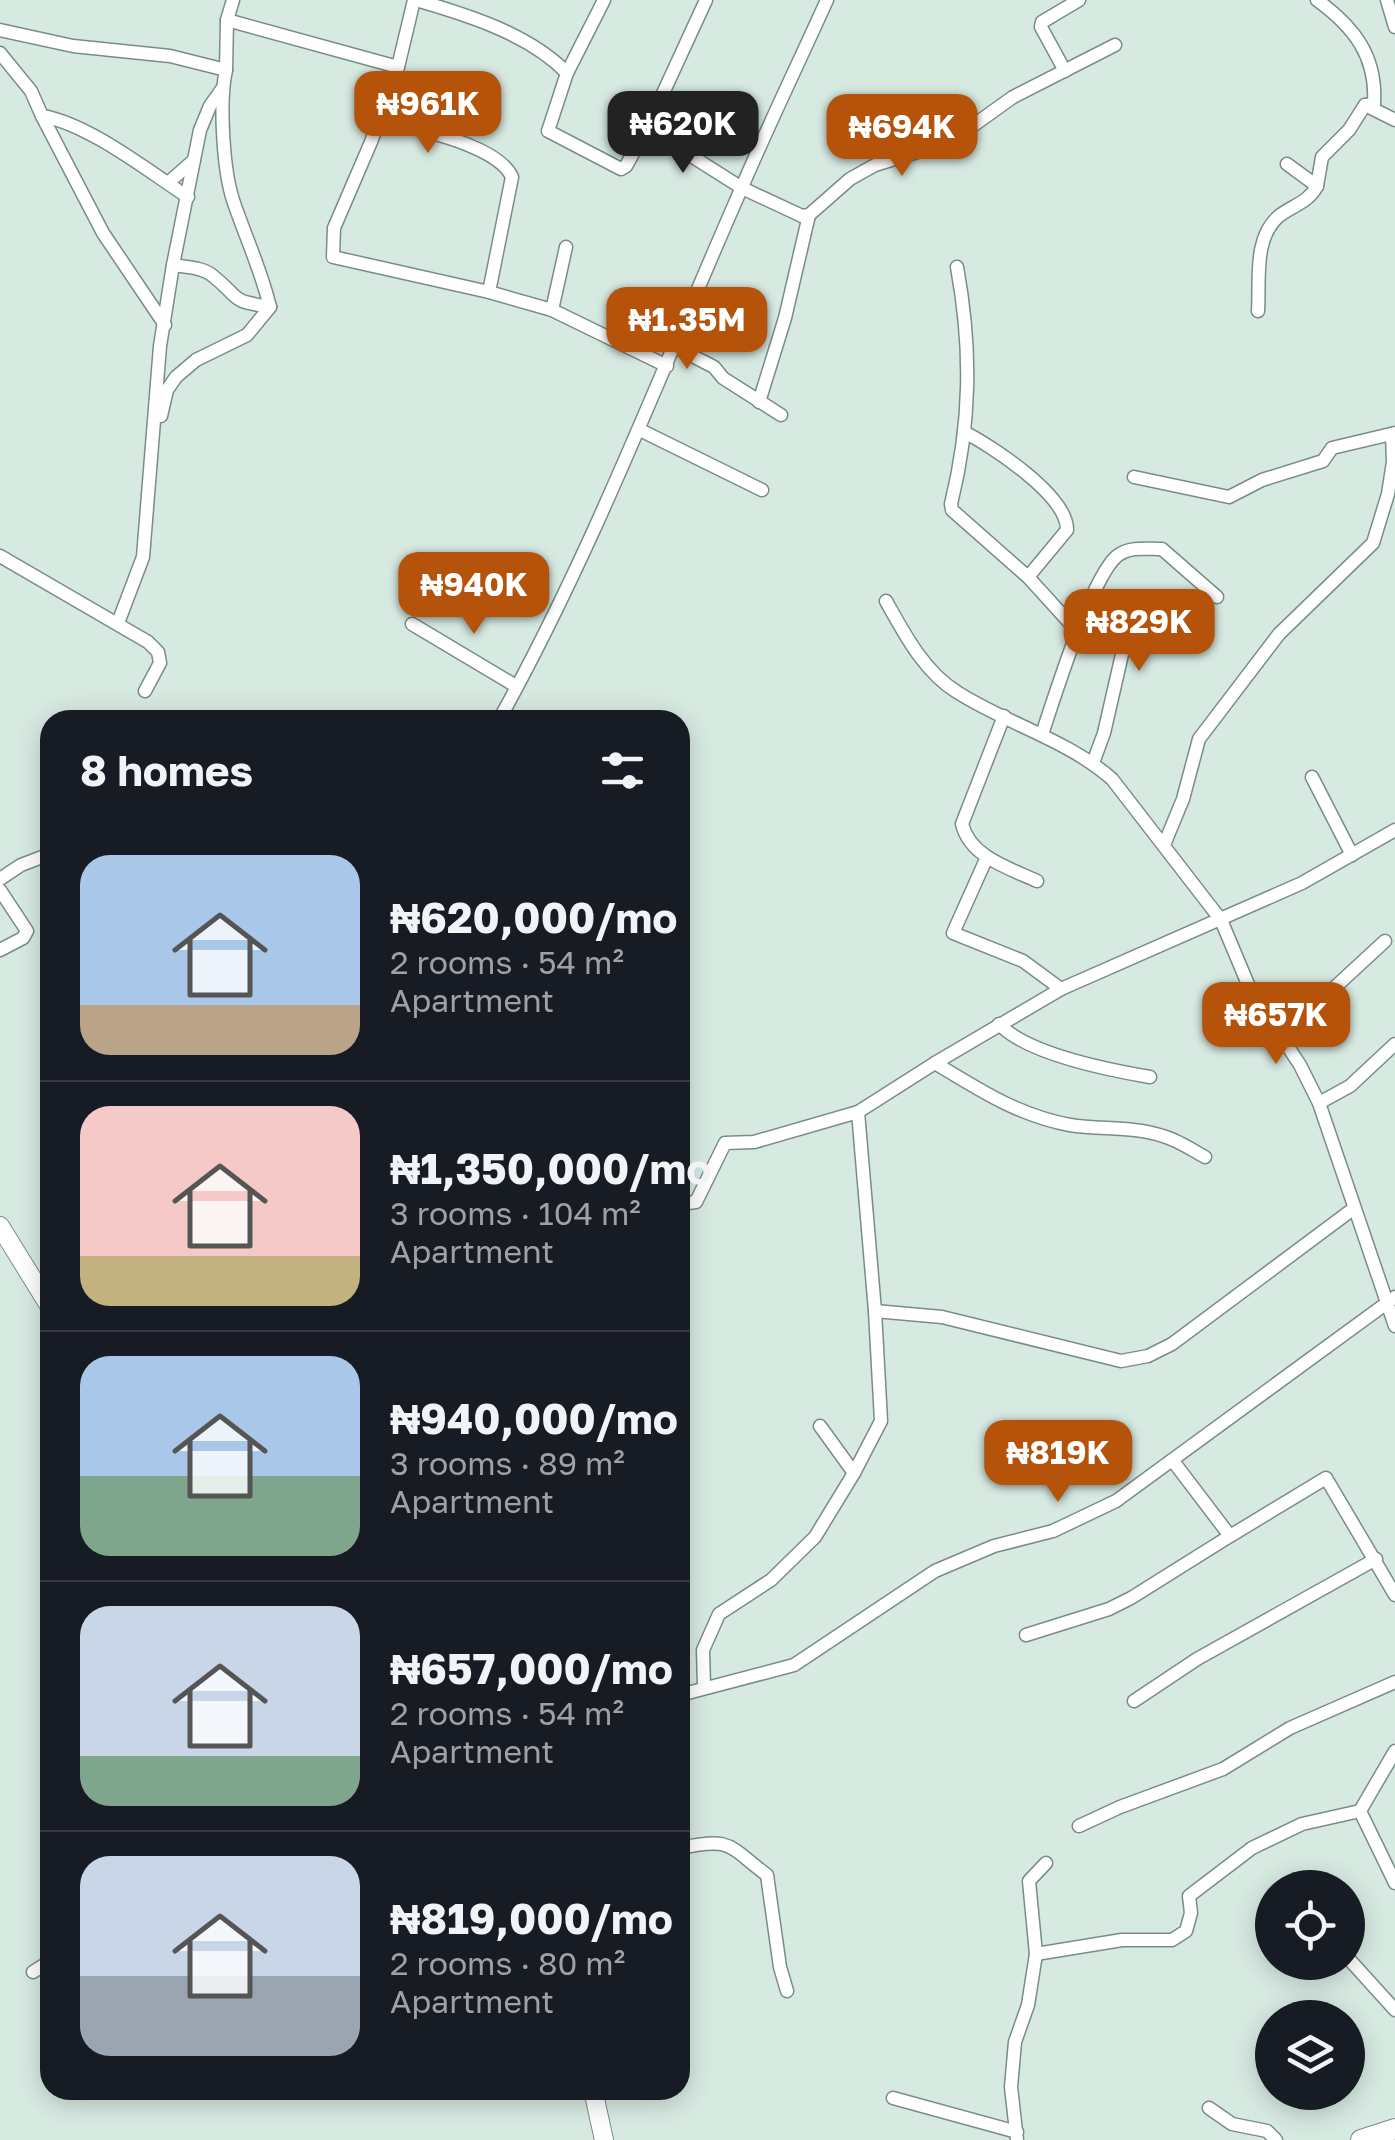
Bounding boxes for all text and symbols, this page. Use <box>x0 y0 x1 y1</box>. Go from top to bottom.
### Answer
pin: ₦961K <box>358 71 498 156</box>
text: ₦961K <box>376 84 480 122</box>
pin: ₦620K <box>613 91 753 176</box>
pin: ₦694K <box>832 94 972 179</box>
text: ₦620K <box>630 104 736 142</box>
text: ₦694K <box>849 107 955 145</box>
pin: ₦1.35M <box>606 287 768 372</box>
text: ₦1.35M <box>628 300 746 338</box>
pin: ₦940K <box>404 552 544 637</box>
text: ₦940K <box>420 565 528 603</box>
pin: ₦829K <box>1069 589 1209 674</box>
text: ₦829K <box>1086 602 1192 640</box>
icon: filters <box>595 743 650 798</box>
text: 8 homes <box>80 745 253 795</box>
text: ₦620,000/mo <box>390 892 677 942</box>
icon: home <box>160 895 280 1015</box>
text: 2 rooms · 54 m² <box>390 943 624 981</box>
text: Apartment <box>390 981 554 1019</box>
pin: ₦657K <box>1206 982 1346 1067</box>
text: ₦657K <box>1224 995 1328 1033</box>
text: ₦1,350,000/mo <box>390 1143 711 1193</box>
icon: home <box>160 1146 280 1266</box>
text: 3 rooms · 104 m² <box>390 1194 641 1232</box>
text: Apartment <box>390 1232 554 1270</box>
text: ₦940,000/mo <box>390 1393 678 1443</box>
icon: home <box>160 1396 280 1516</box>
pin: ₦819K <box>988 1420 1128 1505</box>
text: ₦819K <box>1006 1433 1110 1471</box>
text: 3 rooms · 89 m² <box>390 1444 625 1482</box>
text: Apartment <box>390 1482 554 1520</box>
text: ₦657,000/mo <box>390 1643 673 1693</box>
icon: home <box>160 1646 280 1766</box>
text: 2 rooms · 54 m² <box>390 1694 624 1732</box>
text: Apartment <box>390 1732 554 1770</box>
map controls <box>1255 1870 1365 2110</box>
button: locate <box>1255 1870 1365 1980</box>
text: ₦819,000/mo <box>390 1893 673 1943</box>
icon: home <box>160 1896 280 2016</box>
text: 2 rooms · 80 m² <box>390 1944 625 1982</box>
text: Apartment <box>390 1982 554 2020</box>
button: layers <box>1255 2000 1365 2110</box>

